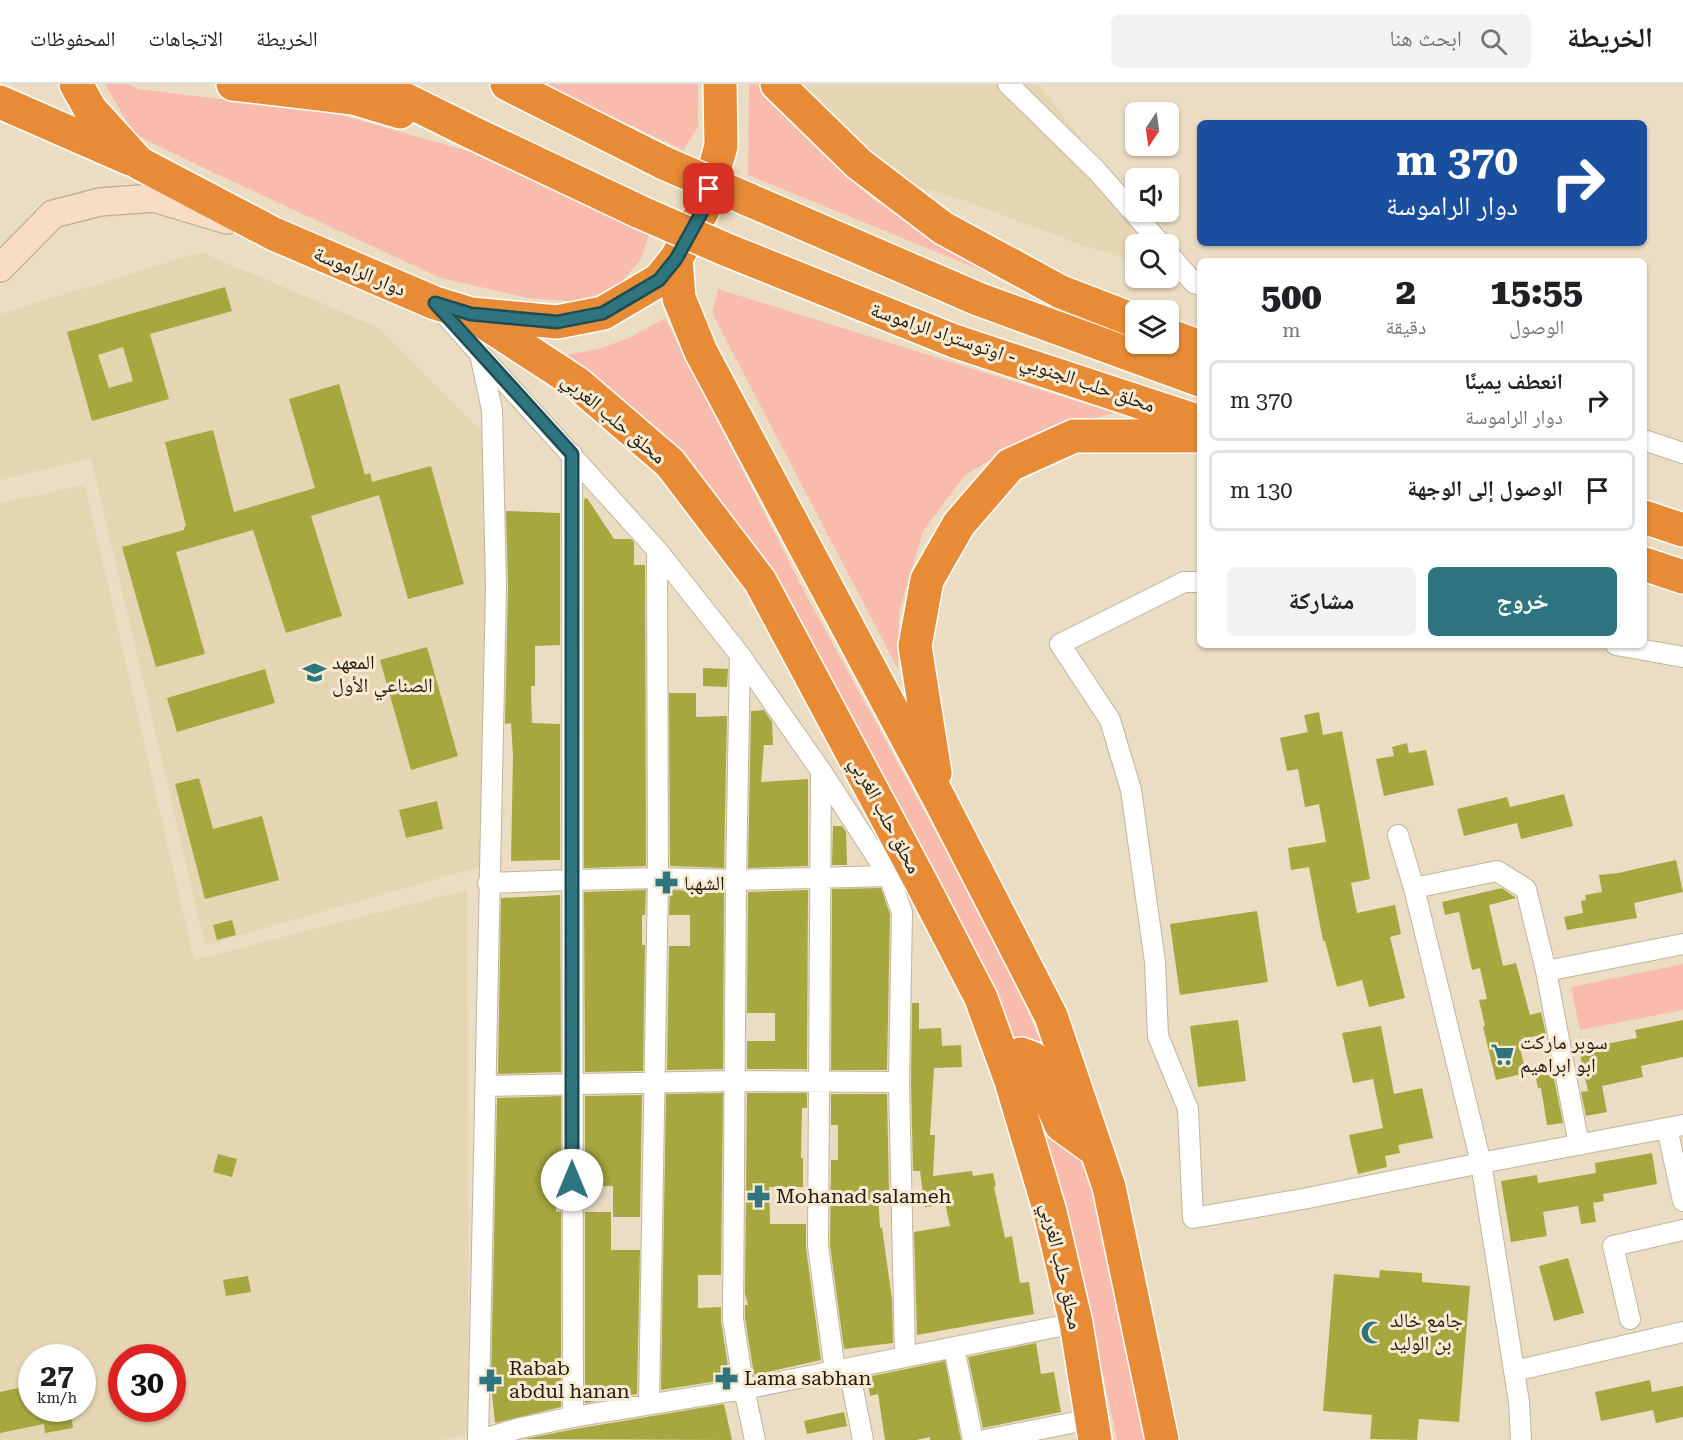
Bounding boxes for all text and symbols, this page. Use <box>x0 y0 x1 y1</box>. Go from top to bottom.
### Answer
search box <box>1111 14 1531 68</box>
text: الخريطة <box>1567 21 1653 54</box>
icon: search <box>1477 25 1510 58</box>
text: ابحث هنا <box>1389 26 1462 51</box>
text: المحفوظات <box>30 27 115 51</box>
text: الاتجاهات <box>148 27 223 51</box>
text: الخريطة <box>256 27 318 51</box>
north arrow <box>1125 102 1179 156</box>
map controls <box>1125 102 1179 354</box>
text: 370 m <box>1396 136 1518 185</box>
icon: right <box>1539 144 1617 222</box>
pin <box>683 163 734 214</box>
button: sound <box>1125 168 1179 222</box>
icon: arrive <box>692 172 725 205</box>
text: دوار الراموسة <box>1386 190 1518 222</box>
button: search <box>1125 234 1179 288</box>
street label: دوار الراموسة <box>310 241 410 301</box>
text: 2 <box>1396 271 1416 313</box>
text: 15:55 <box>1490 271 1583 313</box>
text: 500 <box>1261 276 1322 318</box>
street label: محلق حلب الجنوبي - اوتوستراد الراموسة <box>866 297 1158 421</box>
button: layers <box>1125 300 1179 354</box>
text: دقيقة <box>1386 315 1426 339</box>
text: الوصول <box>1509 315 1564 339</box>
text: m <box>1282 318 1300 342</box>
street label: محلق حلب الغربي <box>554 367 671 472</box>
text: انعطف يمينًا <box>1464 369 1563 394</box>
icon: right <box>1581 384 1614 417</box>
text: 370 m <box>1230 388 1293 413</box>
text: دوار الراموسة <box>1465 405 1563 429</box>
icon: arrive <box>1581 474 1614 507</box>
text: الوصول إلى الوجهة <box>1407 476 1563 501</box>
text: 130 m <box>1230 478 1293 503</box>
button: مشاركة <box>1227 567 1416 636</box>
button: خروج <box>1428 567 1617 636</box>
place label: المعهد الصناعي الأول <box>332 650 433 701</box>
school or university icon: المعهد الصناعي الأول <box>301 660 327 686</box>
street label: محلق حلب الغربي <box>842 752 927 879</box>
pharmacy icon: الشهبا <box>653 870 679 896</box>
place label: الشهبا <box>684 871 725 895</box>
place label: سوبر ماركت ابو ابراهيم <box>1520 1030 1608 1079</box>
supermarket icon: سوبر ماركت ابو ابراهيم <box>1489 1041 1515 1067</box>
position arrow <box>540 1148 604 1212</box>
pharmacy icon: Mohanad salameh <box>745 1183 771 1209</box>
place label: Mohanad salameh <box>776 1184 952 1208</box>
street label: محلق حلب الغربي <box>1032 1201 1088 1332</box>
place label: جامع خالد بن الوليد <box>1390 1308 1463 1355</box>
mosque icon: جامع خالد بن الوليد <box>1359 1319 1385 1345</box>
speed limit sign: 30 <box>108 1344 186 1422</box>
place label: Rabab abdul hanan <box>509 1356 630 1403</box>
text: 27 <box>40 1358 74 1393</box>
pharmacy icon: Lama sabhan <box>713 1365 739 1391</box>
place label: Lama sabhan <box>744 1366 871 1390</box>
pharmacy icon: Rabab abdul hanan <box>478 1367 504 1393</box>
text: km/h <box>37 1389 77 1407</box>

